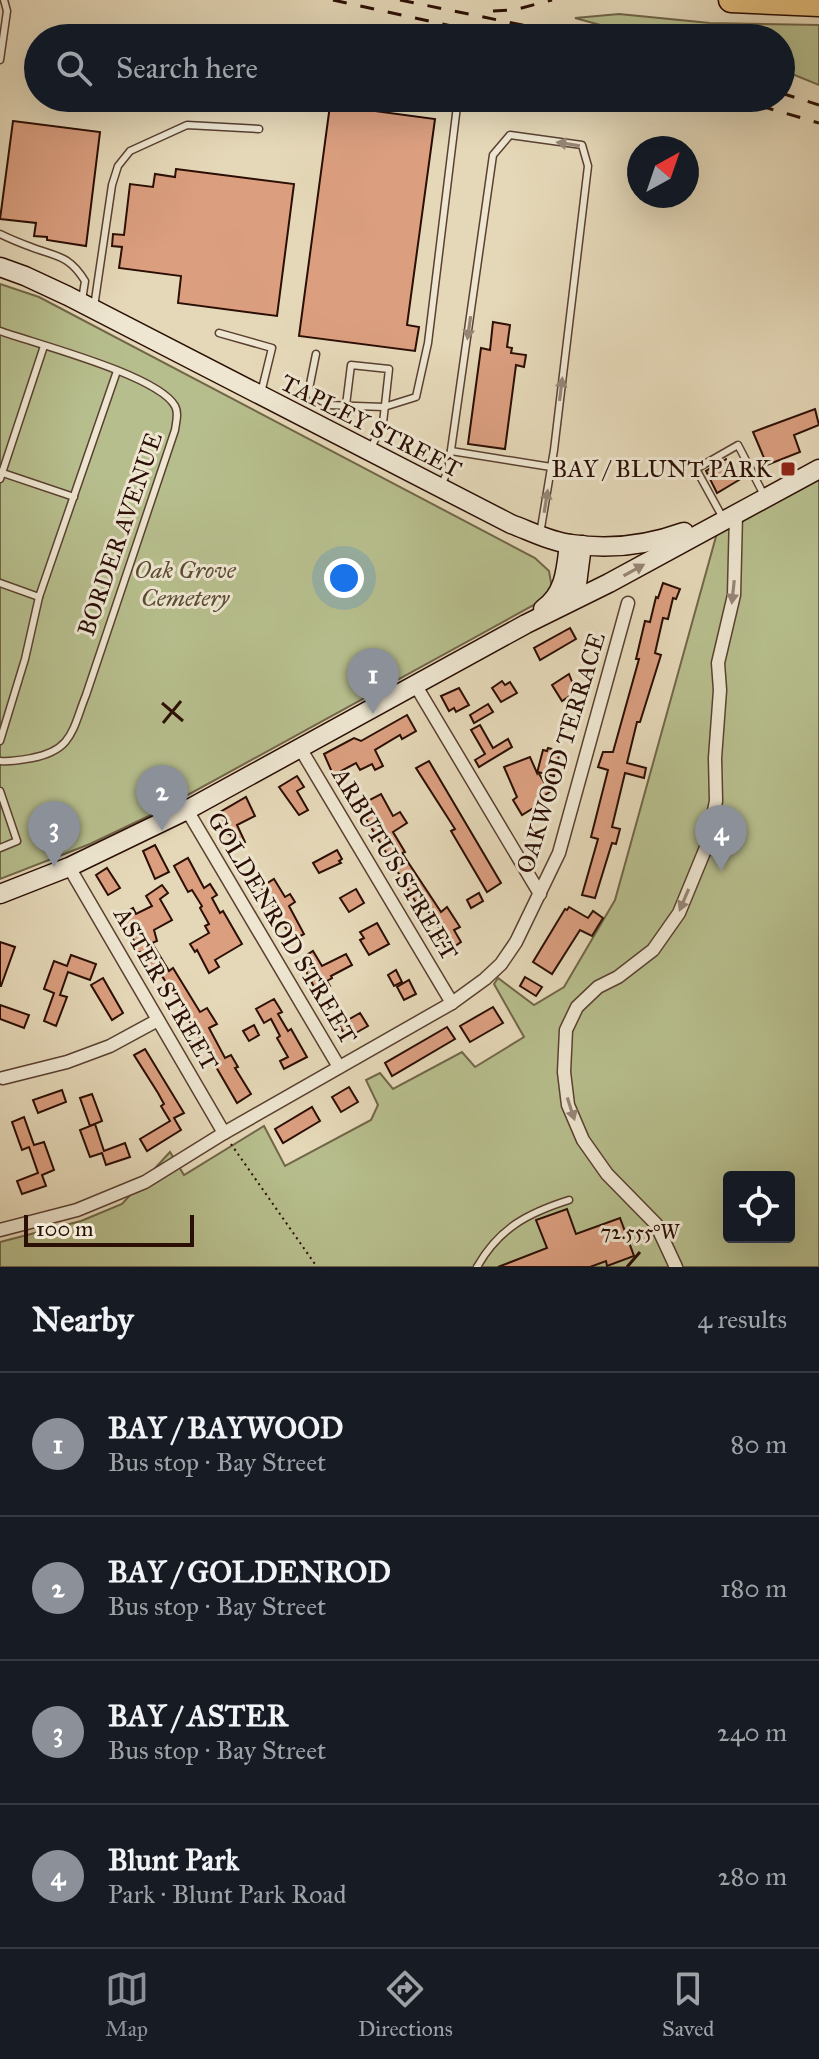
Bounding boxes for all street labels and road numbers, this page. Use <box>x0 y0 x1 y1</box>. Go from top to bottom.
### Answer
street label: TAPLEY STREET <box>276 367 466 485</box>
street label: BORDER AVENUE <box>71 428 169 640</box>
street label: OAKWOOD TERRACE <box>510 629 612 877</box>
street label: ARBUTUS STREET <box>325 761 464 966</box>
street label: GOLDENROD STREET <box>201 806 363 1050</box>
street label: ASTER STREET <box>107 901 225 1076</box>

